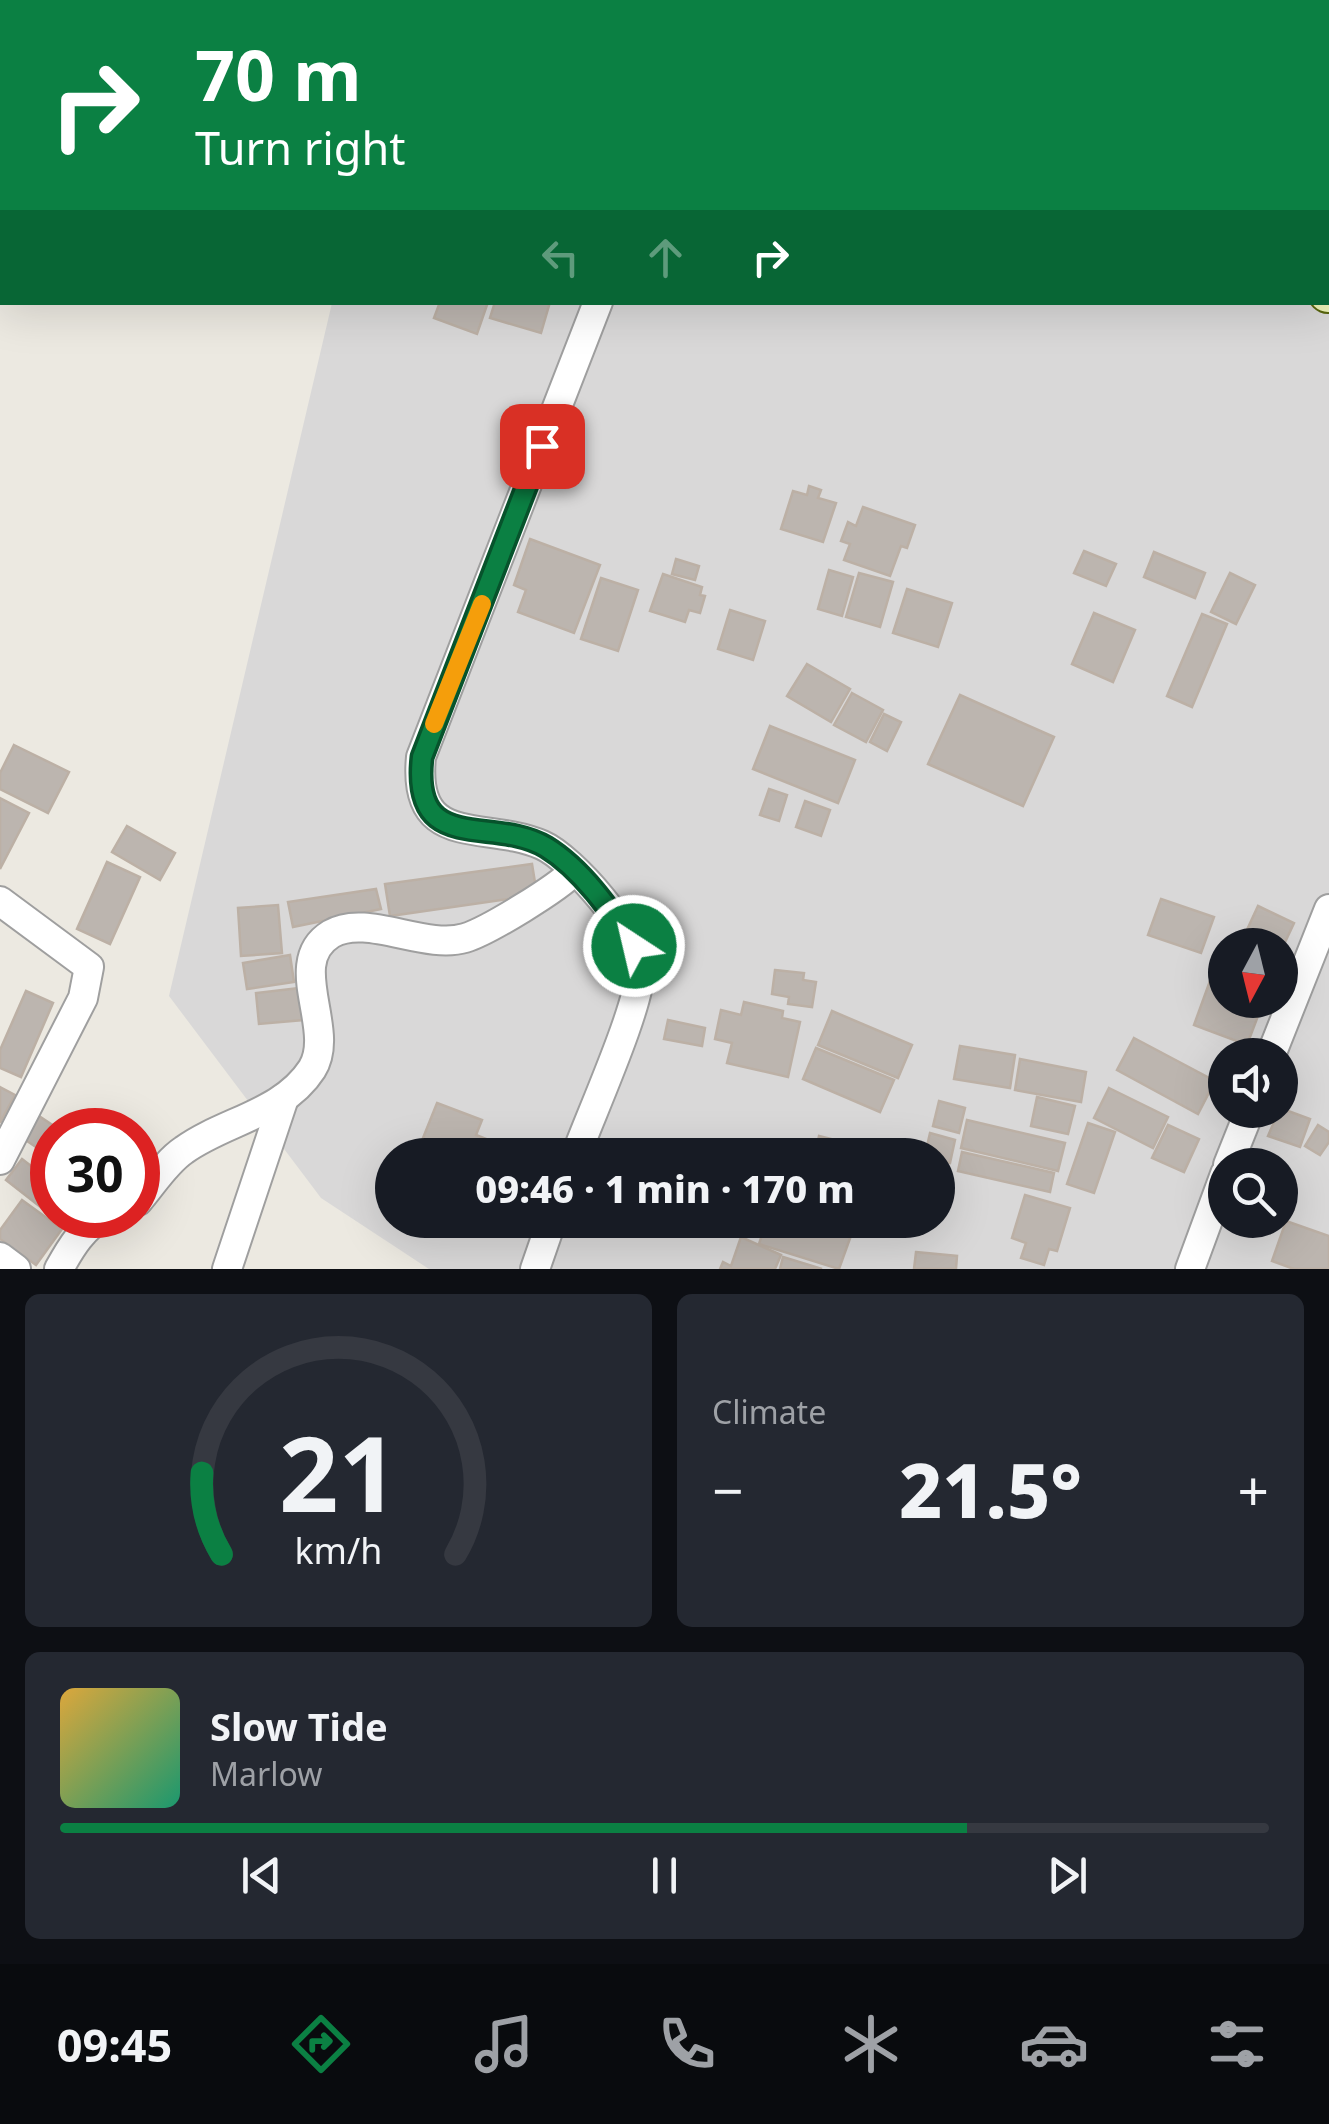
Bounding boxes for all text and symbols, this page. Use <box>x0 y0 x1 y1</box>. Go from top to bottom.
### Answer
text: 70 m <box>195 26 362 122</box>
icon: right <box>30 40 160 170</box>
text: Turn right <box>195 117 406 178</box>
icon: left <box>533 230 588 285</box>
icon: ahead <box>638 230 693 285</box>
icon: right <box>743 230 798 285</box>
pin <box>500 404 585 489</box>
icon: arrive <box>515 419 570 474</box>
position arrow <box>582 894 686 998</box>
north arrow <box>1208 928 1298 1018</box>
map controls <box>1208 928 1298 1238</box>
button: sound <box>1208 1038 1298 1128</box>
speed limit sign: 30 <box>30 1108 160 1238</box>
button: search <box>1208 1148 1298 1238</box>
text: 09:46 · 1 min · 170 m <box>475 1162 855 1214</box>
text: Climate <box>712 1390 826 1433</box>
text: 21 <box>279 1401 398 1542</box>
text: 21.5° <box>899 1438 1082 1540</box>
text: − <box>712 1452 743 1527</box>
text: + <box>1238 1452 1269 1527</box>
text: km/h <box>295 1526 382 1574</box>
text: Slow Tide <box>210 1700 388 1752</box>
text: Marlow <box>210 1752 322 1795</box>
icon: previous <box>234 1848 289 1903</box>
icon: pause <box>637 1848 692 1903</box>
icon: next <box>1040 1848 1095 1903</box>
icon: directions <box>286 2009 356 2079</box>
icon: music <box>469 2009 539 2079</box>
icon: phone <box>652 2009 722 2079</box>
icon: climate <box>836 2009 906 2079</box>
icon: car <box>1019 2009 1089 2079</box>
icon: filters <box>1202 2009 1272 2079</box>
text: 09:45 <box>57 2014 172 2075</box>

